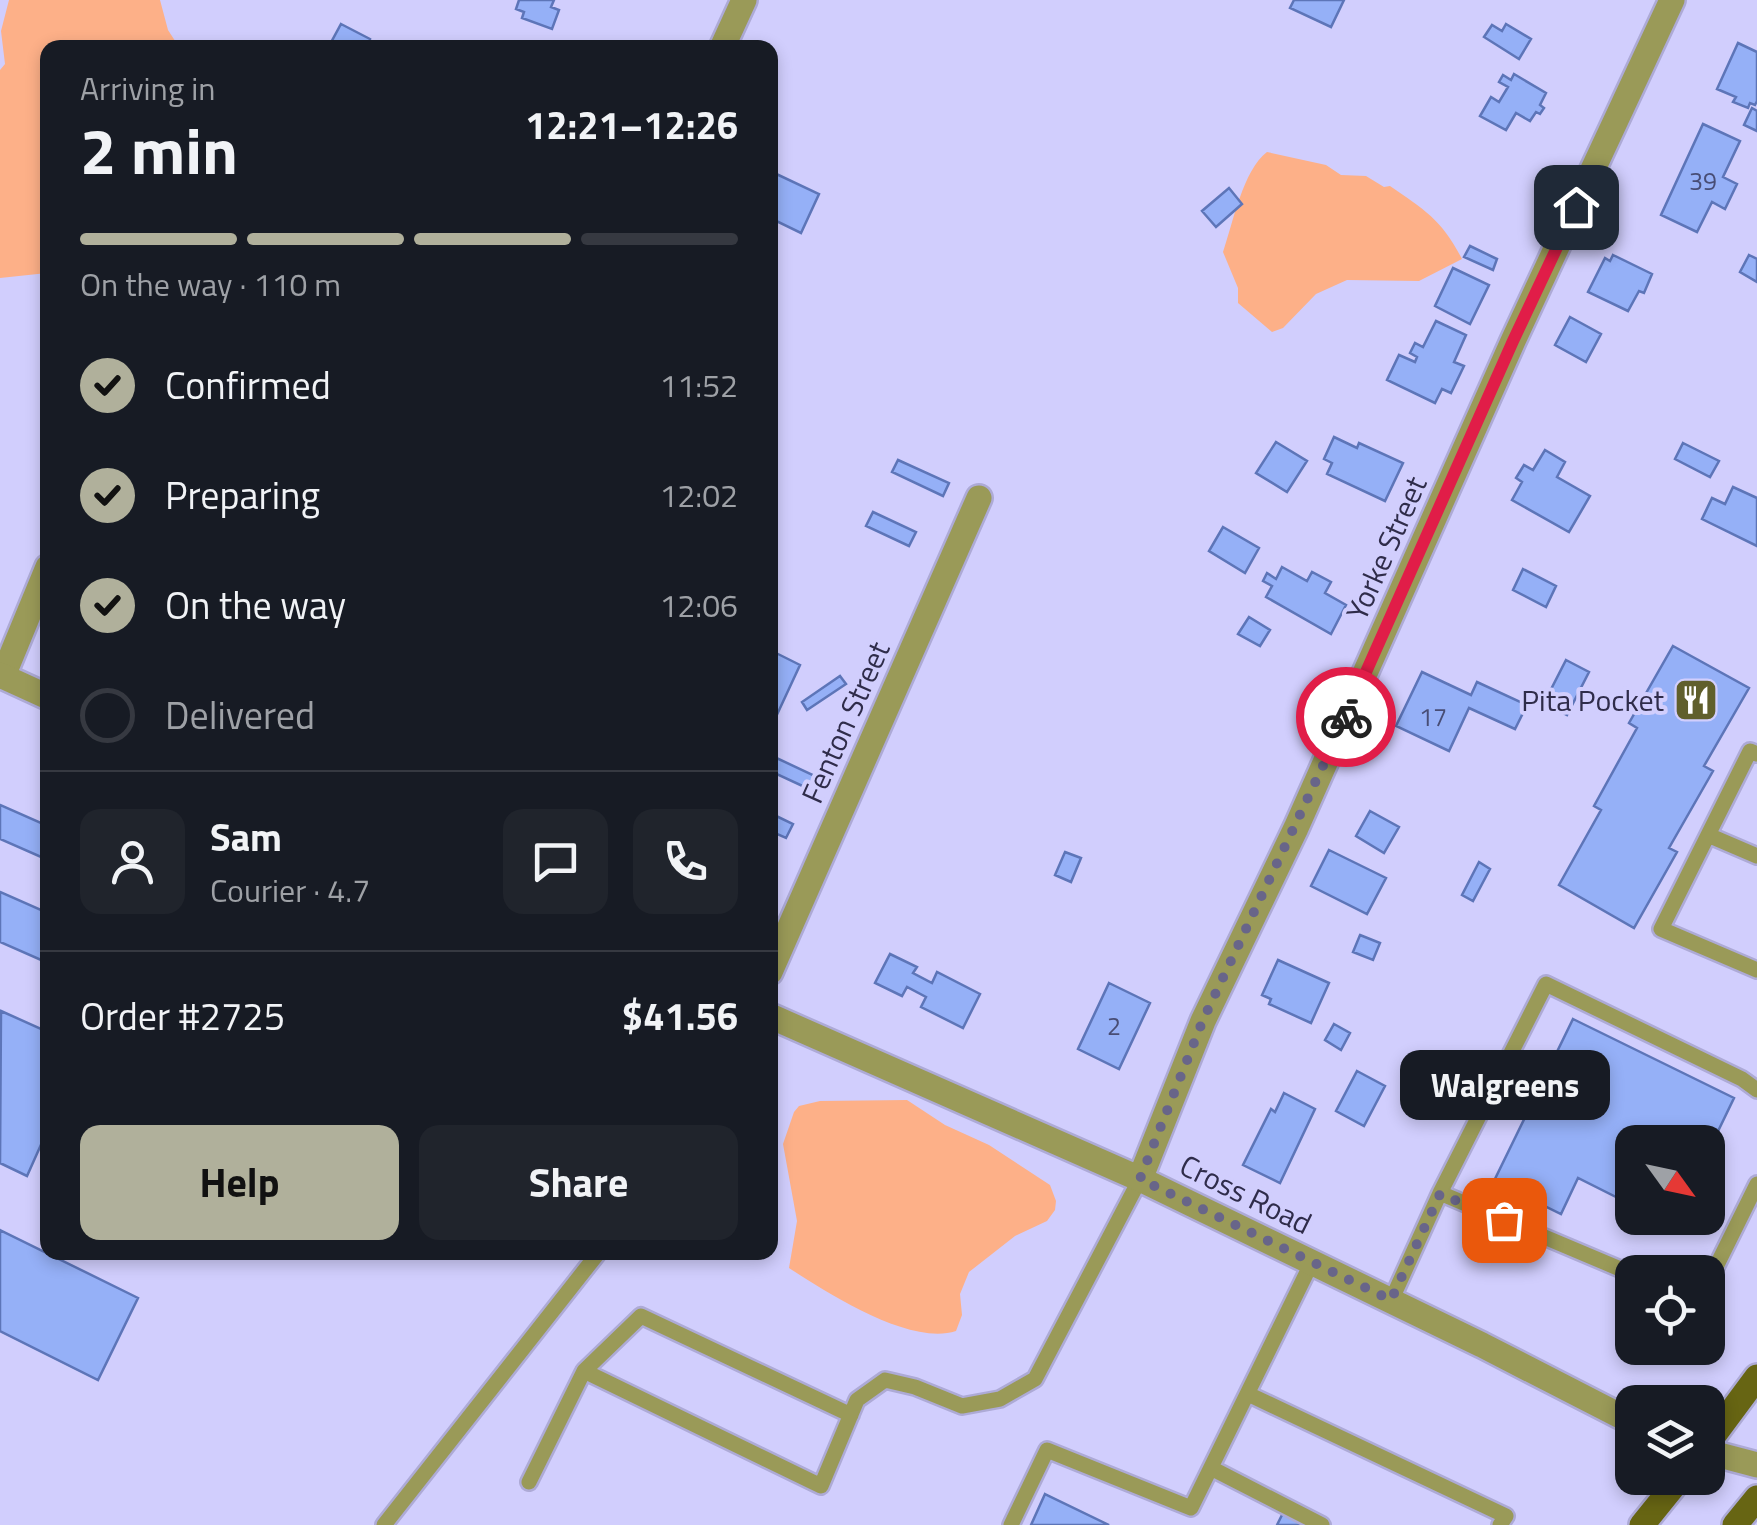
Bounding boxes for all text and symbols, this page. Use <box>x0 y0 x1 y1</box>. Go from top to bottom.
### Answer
text: Arriving in <box>80 64 216 112</box>
text: 12:21–12:26 <box>525 96 738 154</box>
text: 2 min <box>80 100 238 199</box>
house number: 39 <box>1689 162 1717 200</box>
pin <box>1534 165 1619 250</box>
icon: home <box>1549 180 1604 235</box>
text: On the way · 110 m <box>80 260 341 308</box>
text: Confirmed <box>165 356 331 414</box>
icon: check <box>80 358 135 413</box>
text: 11:52 <box>659 361 738 409</box>
text: Preparing <box>165 466 320 524</box>
icon: check <box>80 468 135 523</box>
street label: Yorke Street <box>1334 468 1438 627</box>
text: 12:02 <box>659 471 738 519</box>
text: On the way <box>165 576 346 634</box>
icon: check <box>80 578 135 633</box>
text: 12:06 <box>659 581 738 629</box>
street label: Fenton Street <box>789 633 901 810</box>
courier <box>1296 667 1396 767</box>
place label: Pita Pocket <box>1521 677 1664 723</box>
restaurant icon: Pita Pocket <box>1673 677 1719 723</box>
text: Delivered <box>165 686 315 744</box>
icon: bike <box>1319 690 1374 745</box>
house number: 17 <box>1419 698 1447 736</box>
text: Sam <box>210 808 282 866</box>
button: person <box>80 809 185 914</box>
button: chat <box>503 809 608 914</box>
button: phone <box>633 809 738 914</box>
text: Courier · 4.7 <box>210 866 370 914</box>
text: Order #2725 <box>80 987 285 1045</box>
text: $41.56 <box>622 987 738 1045</box>
house number: 2 <box>1107 1007 1121 1045</box>
callout: Walgreens <box>1399 1050 1609 1120</box>
text: Walgreens <box>1431 1061 1579 1109</box>
button: Help <box>80 1125 399 1240</box>
button: Share <box>419 1125 738 1240</box>
north arrow <box>1615 1125 1725 1235</box>
map controls <box>1615 1125 1725 1495</box>
street label: Cross Road <box>1172 1142 1320 1246</box>
pin <box>1462 1178 1547 1263</box>
icon: bag <box>1477 1193 1532 1248</box>
button: locate <box>1615 1255 1725 1365</box>
button: layers <box>1615 1385 1725 1495</box>

